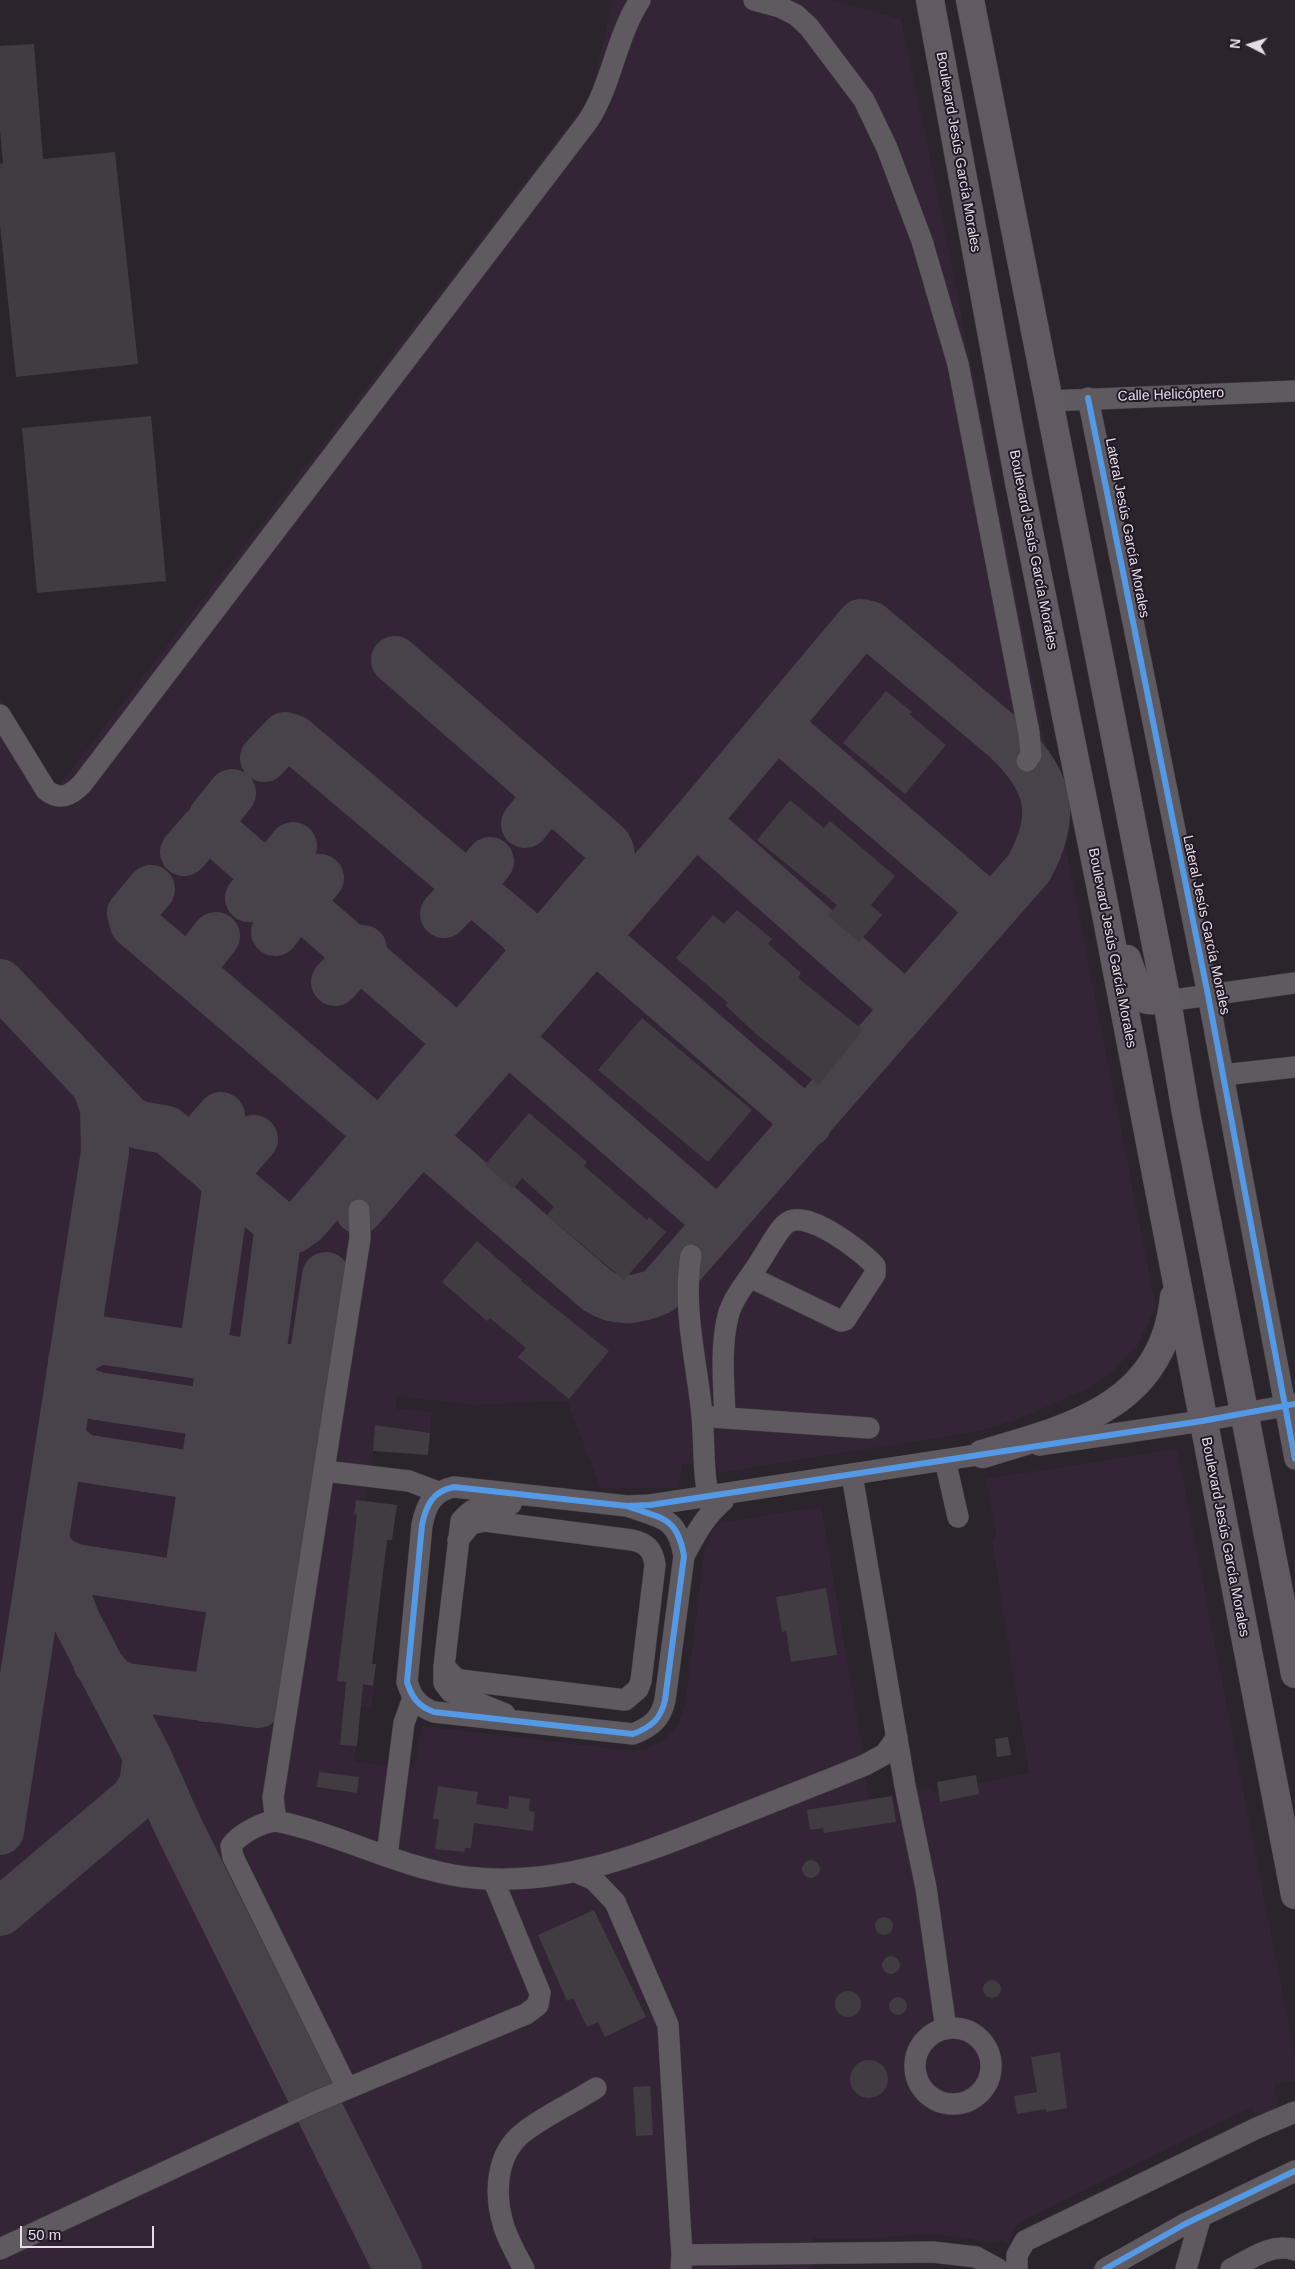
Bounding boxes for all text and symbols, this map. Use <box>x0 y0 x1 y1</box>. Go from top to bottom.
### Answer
north arrow <box>1225 20 1275 70</box>
text: N <box>1227 38 1243 49</box>
street label: Boulevard Jesús García Morales <box>932 51 984 253</box>
street label: Calle Helicóptero <box>1117 385 1225 405</box>
street label: Lateral Jesús García Morales <box>1101 437 1153 619</box>
street label: Boulevard Jesús García Morales <box>1005 449 1061 651</box>
street label: Lateral Jesús García Morales <box>1179 834 1233 1016</box>
street label: Boulevard Jesús García Morales <box>1084 847 1140 1049</box>
street label: Boulevard Jesús García Morales <box>1197 1436 1253 1638</box>
scale bar <box>22 2216 156 2248</box>
text: 50 m <box>28 2226 61 2243</box>

